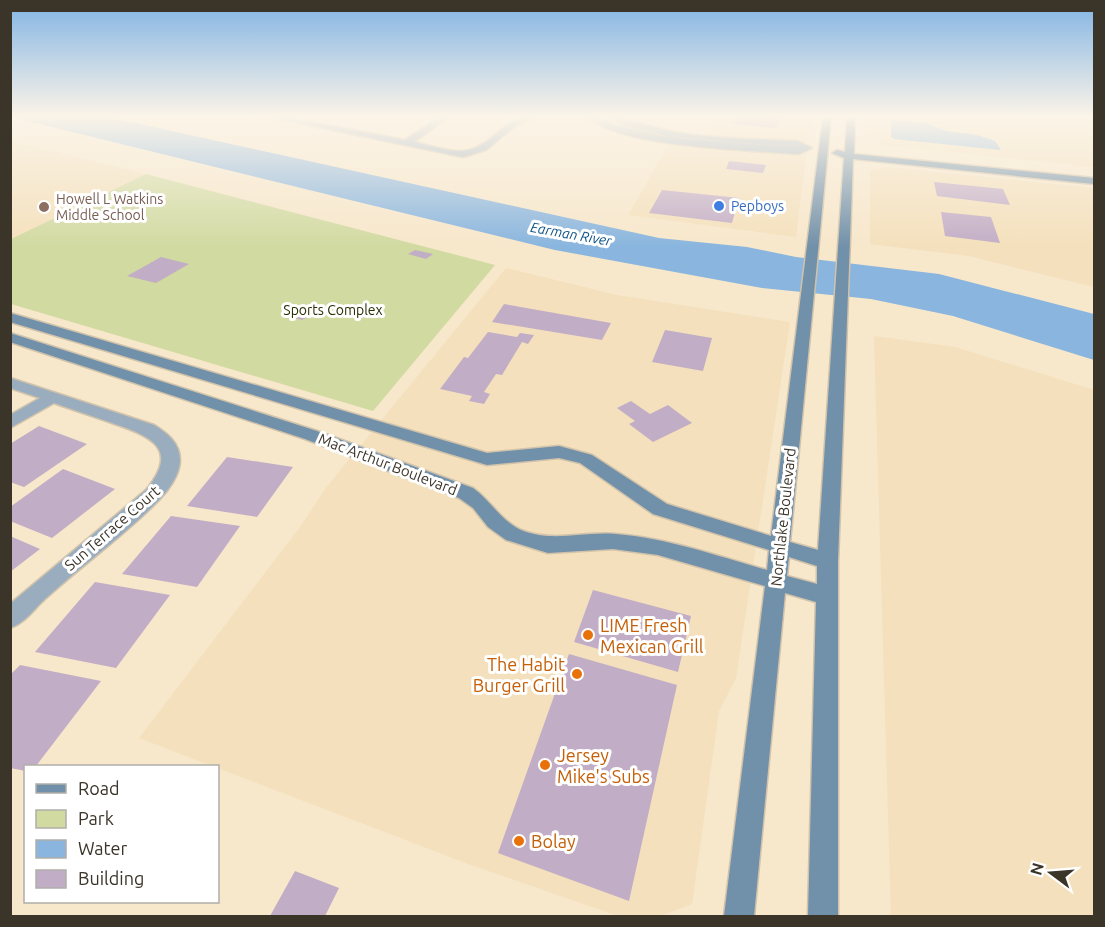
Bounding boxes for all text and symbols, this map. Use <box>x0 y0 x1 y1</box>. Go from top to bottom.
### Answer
place label: Howell L Watkins Middle School <box>56 191 163 223</box>
place label: Pepboys <box>731 198 784 214</box>
marker: Pepboys <box>712 199 726 213</box>
marker: Howell L Watkins Middle School <box>37 200 51 214</box>
water label: Earman River <box>529 219 613 249</box>
park label: Sports Complex <box>283 302 383 318</box>
street label: Mac Arthur Boulevard <box>316 430 460 498</box>
street label: Northlake Boulevard <box>767 447 799 587</box>
street label: Sun Terrace Court <box>61 482 163 574</box>
place label: LIME Fresh Mexican Grill <box>600 615 704 656</box>
marker: LIME Fresh Mexican Grill <box>581 628 595 642</box>
place label: The Habit Burger Grill <box>473 654 565 695</box>
marker: The Habit Burger Grill <box>570 667 584 681</box>
place label: Jersey Mike's Subs <box>557 745 650 786</box>
marker: Jersey Mike's Subs <box>538 758 552 772</box>
legend <box>24 765 219 903</box>
text: Road <box>78 778 120 798</box>
text: Park <box>78 808 114 828</box>
place label: Bolay <box>531 831 576 851</box>
marker: Bolay <box>512 834 526 848</box>
text: Water <box>78 838 128 858</box>
north arrow <box>1021 843 1081 903</box>
text: N <box>1026 861 1047 877</box>
text: Building <box>78 868 144 888</box>

